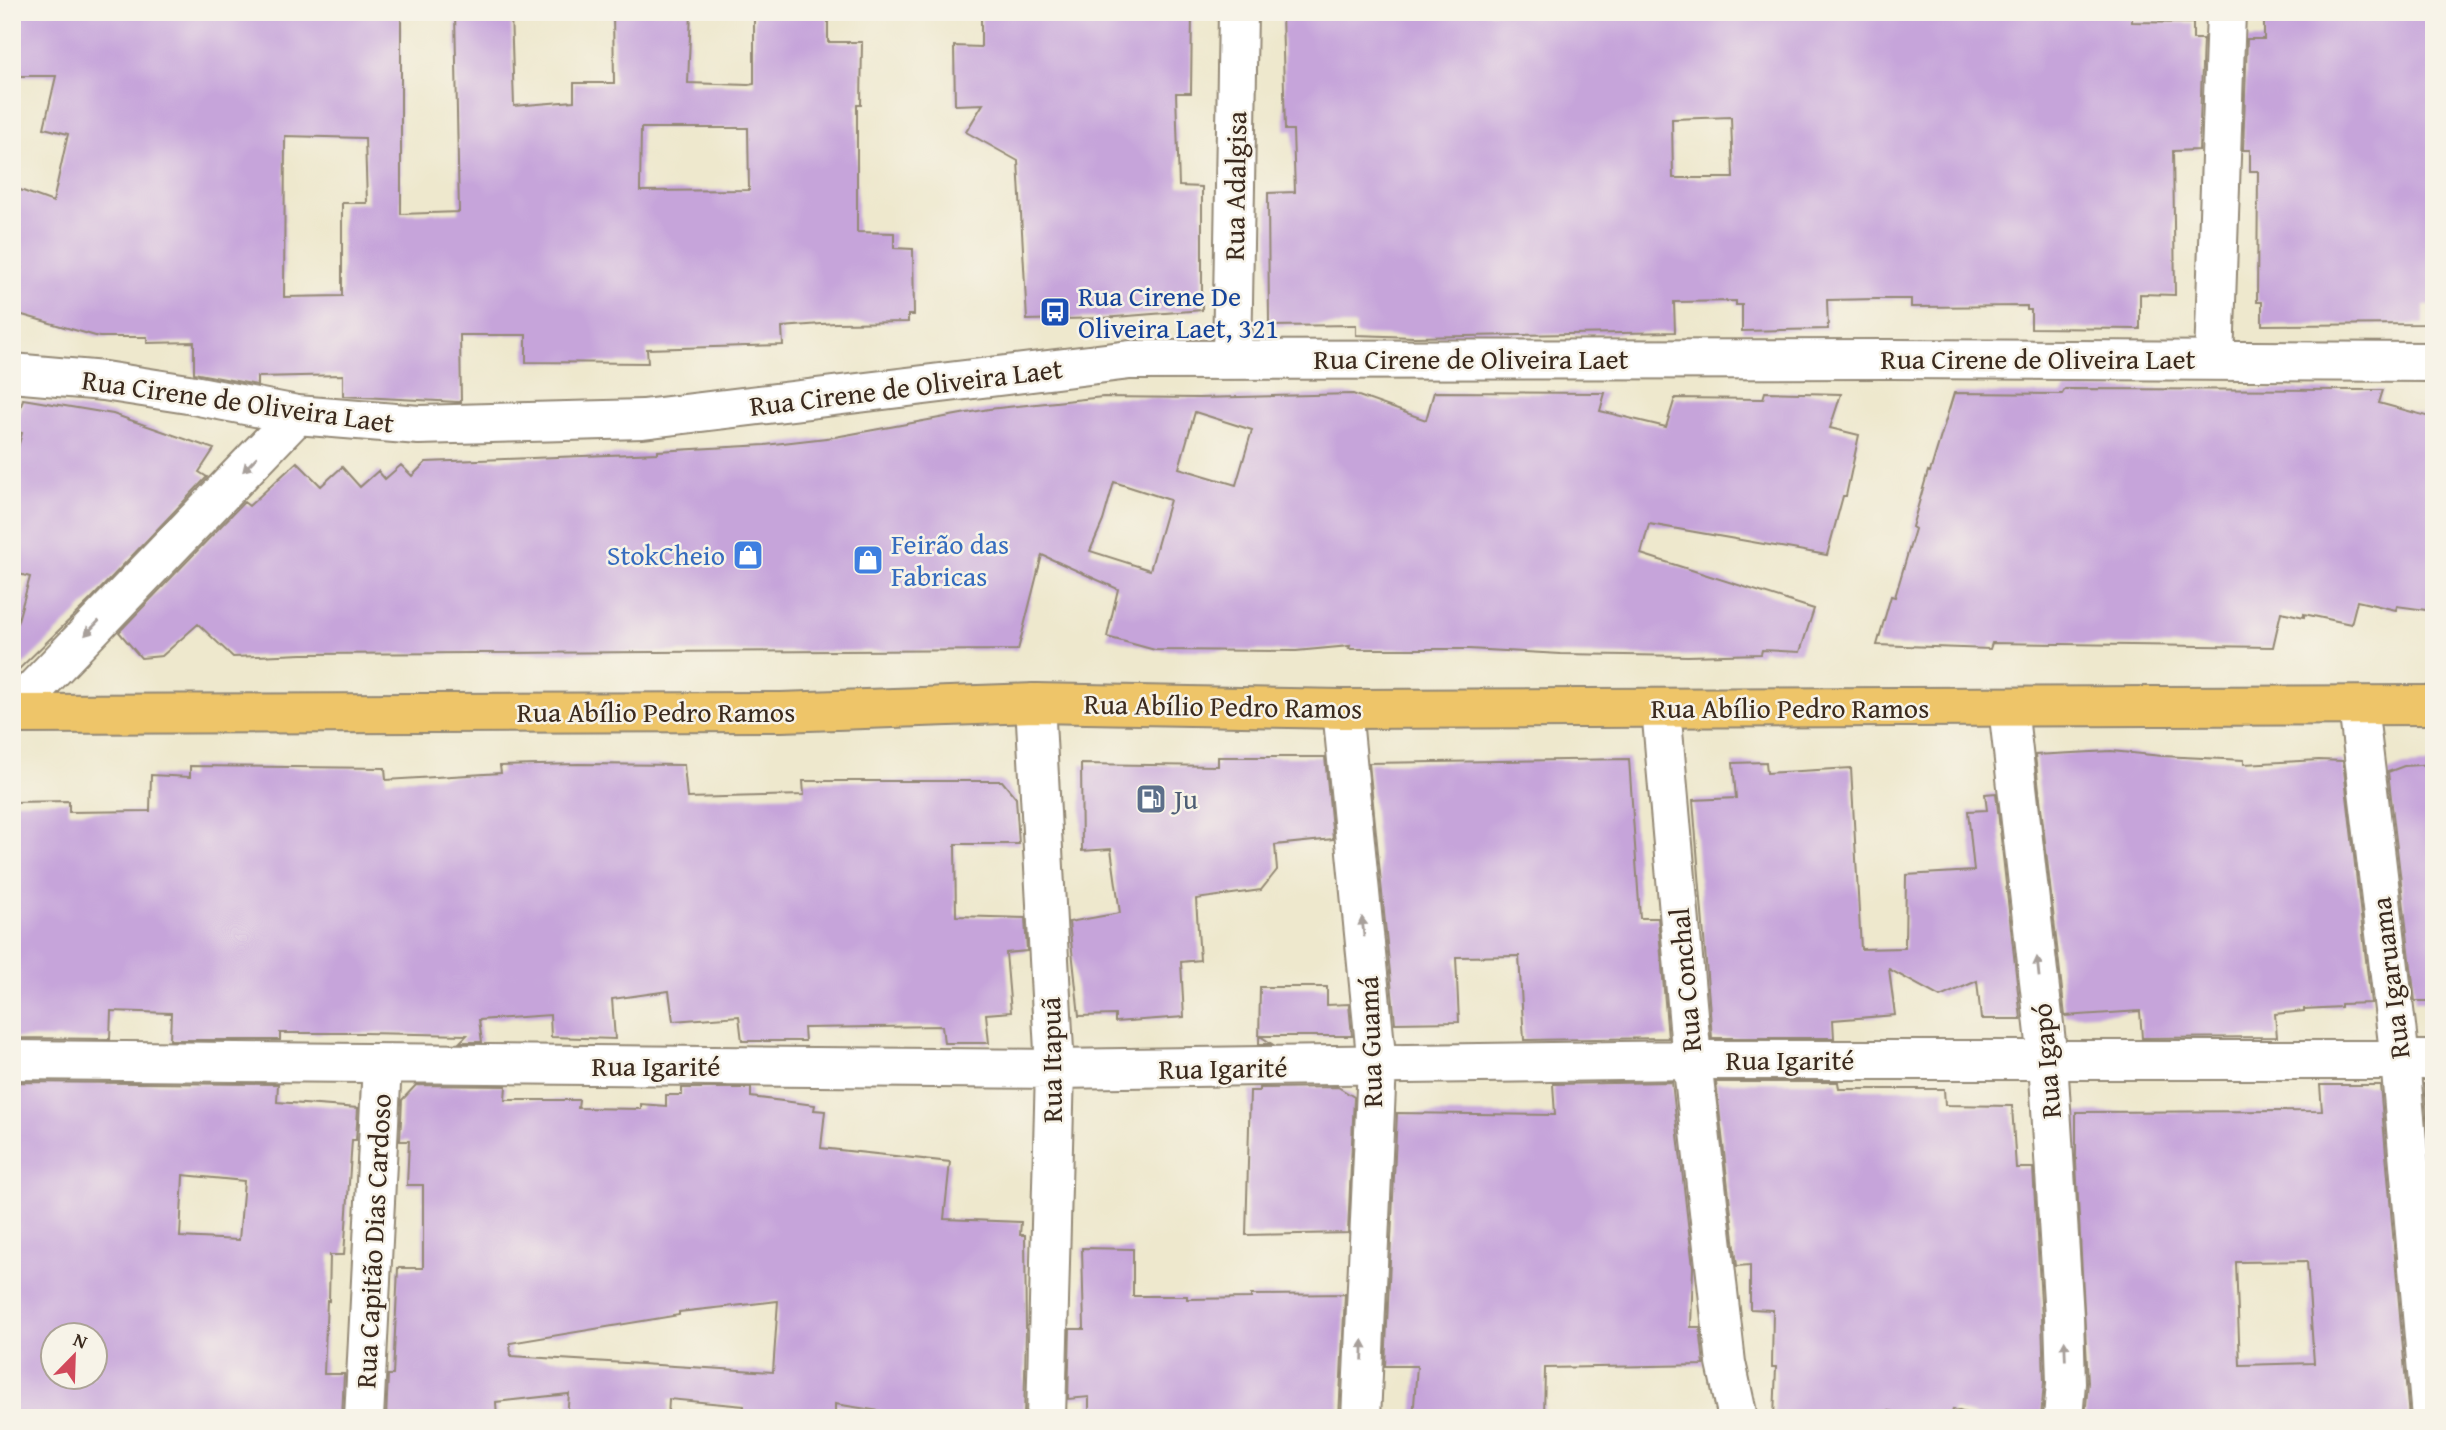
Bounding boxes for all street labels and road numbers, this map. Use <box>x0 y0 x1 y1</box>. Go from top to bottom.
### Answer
street label: Rua Adalgisa <box>1213 110 1256 261</box>
street label: Rua Cirene de Oliveira Laet <box>1314 338 1629 379</box>
street label: Rua Cirene de Oliveira Laet <box>1881 338 2196 379</box>
street label: Rua Cirene de Oliveira Laet <box>747 347 1065 426</box>
street label: Rua Cirene de Oliveira Laet <box>79 358 397 443</box>
street label: Rua Abílio Pedro Ramos <box>1083 683 1363 728</box>
street label: Rua Abílio Pedro Ramos <box>1651 687 1929 728</box>
street label: Rua Abílio Pedro Ramos <box>517 691 795 732</box>
street label: Rua Igaruama <box>2359 894 2420 1061</box>
street label: Rua Conchal <box>1658 906 1711 1054</box>
street label: Rua Guamá <box>1347 975 1392 1109</box>
street label: Rua Itapuã <box>1029 996 1072 1123</box>
street label: Rua Igapó <box>2020 1002 2071 1121</box>
street label: Rua Igarité <box>1726 1039 1854 1080</box>
street label: Rua Igarité <box>592 1045 720 1086</box>
street label: Rua Igarité <box>1158 1046 1288 1089</box>
street label: Rua Capitão Dias Cardoso <box>344 1092 401 1390</box>

